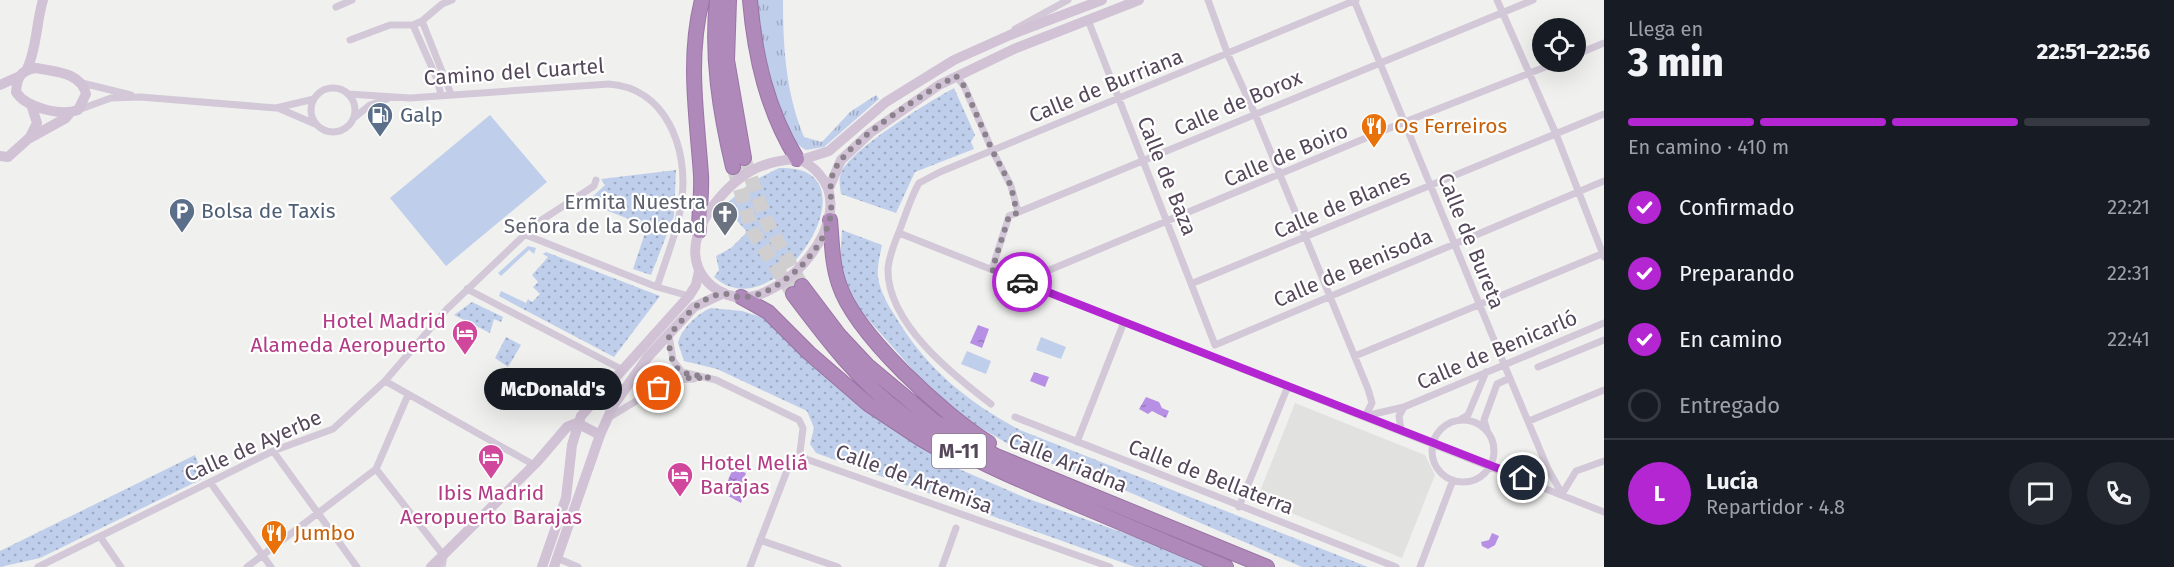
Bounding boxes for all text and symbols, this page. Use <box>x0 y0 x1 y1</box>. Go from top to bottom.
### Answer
text: Llega en <box>1628 17 1703 41</box>
map controls <box>1532 18 1586 72</box>
button: locate <box>1532 18 1586 72</box>
text: 22:51–22:56 <box>2037 38 2150 65</box>
text: 3 min <box>1628 40 1724 86</box>
street label: Calle de Burriana <box>1025 43 1187 129</box>
street label: Camino del Cuartel <box>423 53 605 91</box>
street label: Calle de Borox <box>1170 64 1307 142</box>
fuel station icon: Galp <box>365 100 395 138</box>
place label: Galp <box>400 102 443 128</box>
restaurant icon: Os Ferreiros <box>1359 111 1389 149</box>
street label: Calle de Baza <box>1131 113 1203 239</box>
place label: Os Ferreiros <box>1394 113 1508 139</box>
street label: Calle de Boiro <box>1220 117 1352 193</box>
text: En camino · 410 m <box>1628 135 1789 159</box>
street label: Calle de Blanes <box>1270 164 1414 244</box>
street label: Calle de Bureta <box>1432 169 1510 313</box>
place label: Ermita Nuestra Señora de la Soledad <box>504 189 706 239</box>
icon: check <box>1628 191 1661 224</box>
text: Confirmado <box>1679 194 1795 221</box>
text: 22:21 <box>2107 195 2150 219</box>
parking icon: Bolsa de Taxis <box>167 196 197 234</box>
place label: Bolsa de Taxis <box>201 198 336 224</box>
church icon: Ermita Nuestra Señora de la Soledad <box>710 199 740 237</box>
street label: Calle de Benisoda <box>1270 223 1436 313</box>
courier <box>992 252 1052 312</box>
icon: check <box>1628 257 1661 290</box>
text: Preparando <box>1679 260 1795 287</box>
text: 22:31 <box>2107 261 2150 285</box>
icon: car <box>1006 266 1039 299</box>
street label: Calle de Benicarló <box>1413 304 1581 396</box>
place label: Hotel Madrid Alameda Aeropuerto <box>251 308 446 358</box>
hotel icon: Hotel Madrid Alameda Aeropuerto <box>450 318 480 356</box>
icon: check <box>1628 323 1661 356</box>
text: En camino <box>1679 326 1782 353</box>
text: 22:41 <box>2107 327 2150 351</box>
pin <box>633 362 684 413</box>
callout: McDonald's <box>485 367 623 409</box>
icon: bag <box>642 371 675 404</box>
text: McDonald's <box>501 377 605 401</box>
text: Entregado <box>1679 392 1780 419</box>
street label: Calle de Ayerbe <box>180 404 326 488</box>
street label: Calle Ariadna <box>1005 427 1131 499</box>
road number: M-11 <box>932 434 986 468</box>
street label: Calle de Bellaterra <box>1125 434 1297 520</box>
street label: Calle de Artemisa <box>832 439 996 519</box>
hotel icon: Ibis Madrid Aeropuerto Barajas <box>476 442 506 480</box>
place label: Hotel Meliá Barajas <box>700 450 808 500</box>
pin <box>1497 452 1548 503</box>
hotel icon: Hotel Meliá Barajas <box>665 460 695 498</box>
icon: home <box>1506 461 1539 494</box>
button: chat <box>2009 462 2072 525</box>
button: phone <box>2087 462 2150 525</box>
text: Lucía <box>1706 468 1758 495</box>
place label: Ibis Madrid Aeropuerto Barajas <box>400 480 582 530</box>
text: L <box>1654 480 1665 507</box>
text: Repartidor · 4.8 <box>1706 495 1845 519</box>
restaurant icon: Jumbo <box>259 518 289 556</box>
place label: Jumbo <box>294 520 355 546</box>

